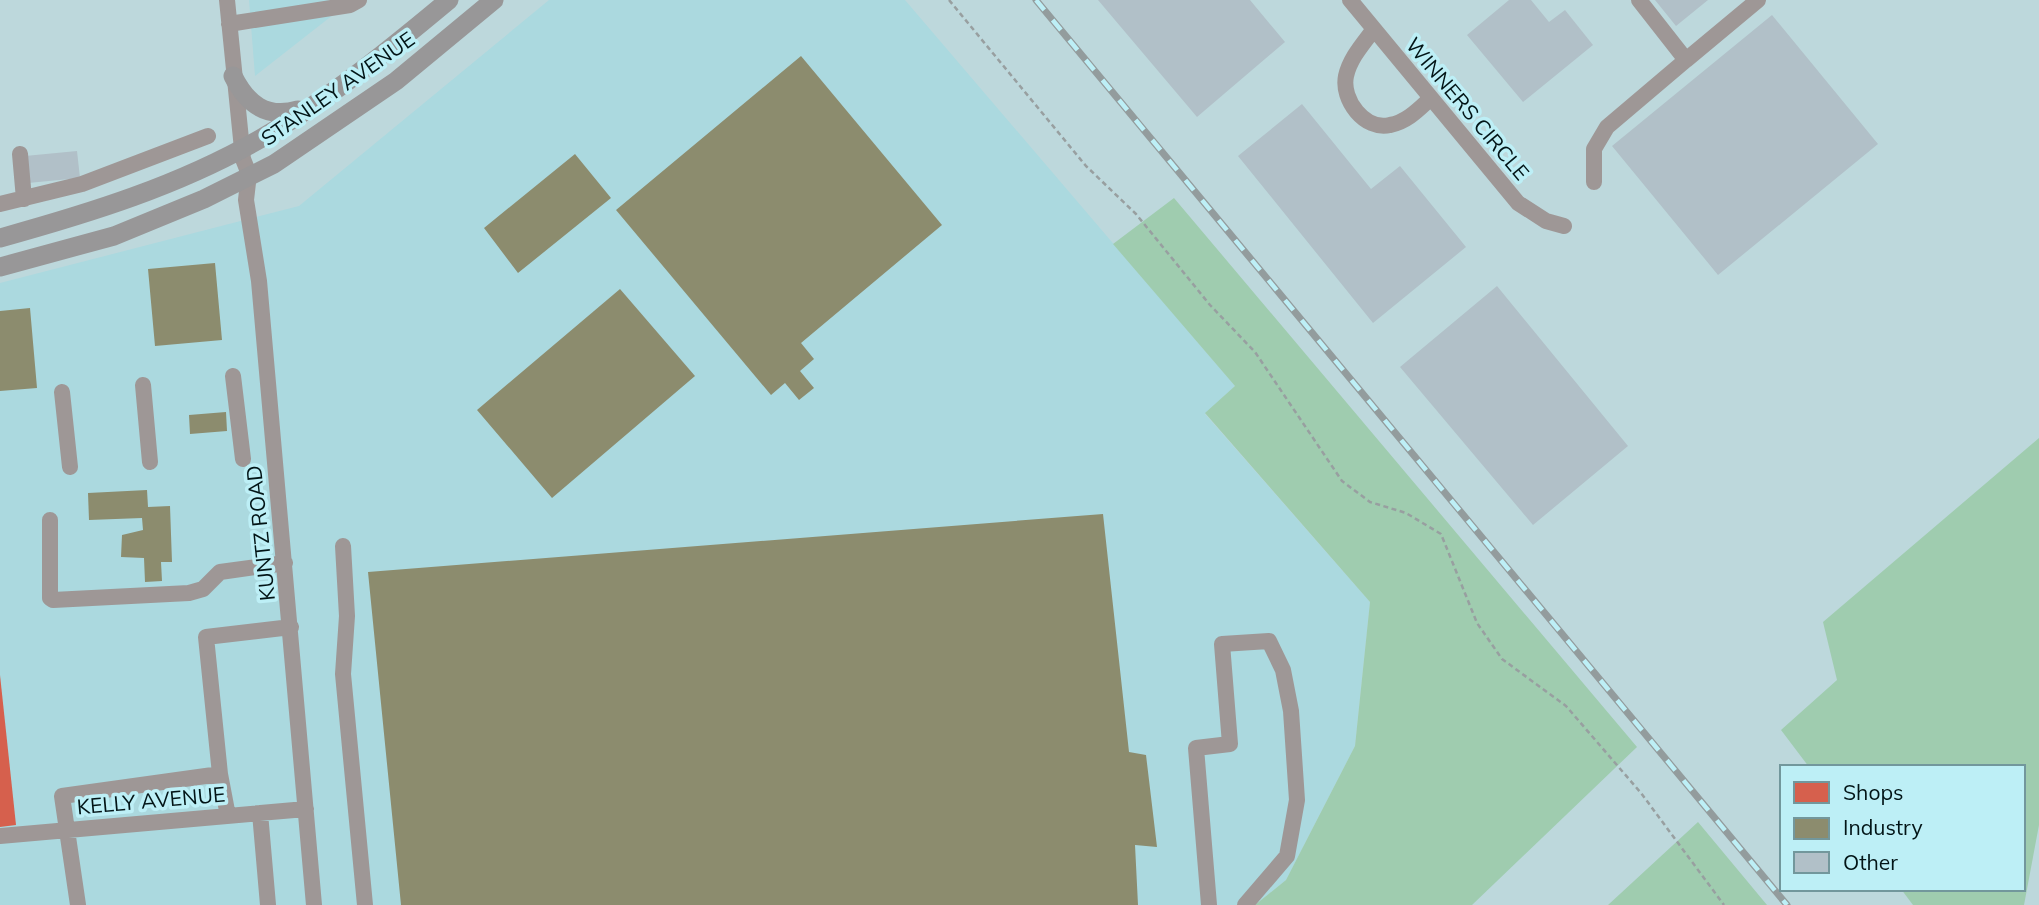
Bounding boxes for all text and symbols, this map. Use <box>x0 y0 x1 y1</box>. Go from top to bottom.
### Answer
street label: STANLEY AVENUE <box>256 25 419 151</box>
street label: WINNERS CIRCLE <box>1401 32 1535 185</box>
street label: KUNTZ ROAD <box>240 464 280 602</box>
legend <box>1780 765 2025 891</box>
text: Shops <box>1843 779 1903 805</box>
street label: KELLY AVENUE <box>76 781 226 819</box>
text: Industry <box>1843 814 1923 840</box>
text: Other <box>1843 849 1898 875</box>

